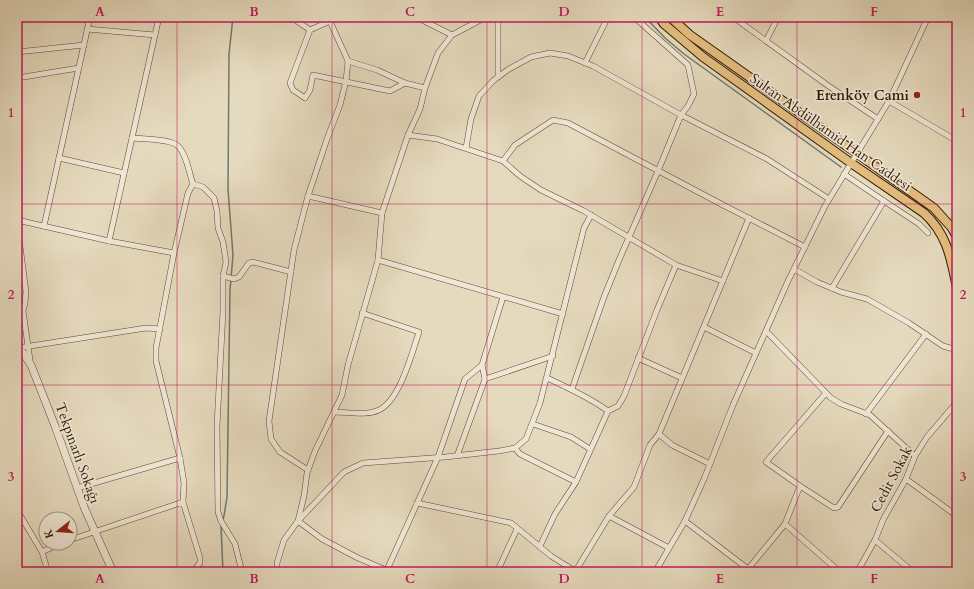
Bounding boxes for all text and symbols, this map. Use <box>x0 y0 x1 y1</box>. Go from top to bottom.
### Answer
text: A <box>95 3 105 21</box>
text: B <box>249 3 259 21</box>
text: C <box>405 3 415 21</box>
text: D <box>558 3 570 21</box>
text: E <box>716 3 724 21</box>
text: F <box>870 3 878 21</box>
street label: Sultan Abdülhamid Han Caddesi <box>746 69 915 196</box>
place label: Erenköy Cami <box>816 86 910 105</box>
marker: Erenköy Cami <box>912 90 922 100</box>
text: 1 <box>8 104 14 122</box>
text: 1 <box>960 104 966 122</box>
text: 2 <box>8 286 15 304</box>
text: 2 <box>960 286 967 304</box>
street label: Tekpınarlı Sokağı <box>51 400 105 506</box>
street label: Cedit Sokak <box>866 442 917 516</box>
text: 3 <box>8 468 15 486</box>
text: 3 <box>960 468 967 486</box>
north arrow <box>38 511 78 551</box>
text: K <box>40 527 57 540</box>
text: A <box>95 570 105 588</box>
text: B <box>249 570 259 588</box>
text: C <box>405 570 415 588</box>
text: D <box>558 570 570 588</box>
text: E <box>716 570 724 588</box>
text: F <box>870 570 878 588</box>

